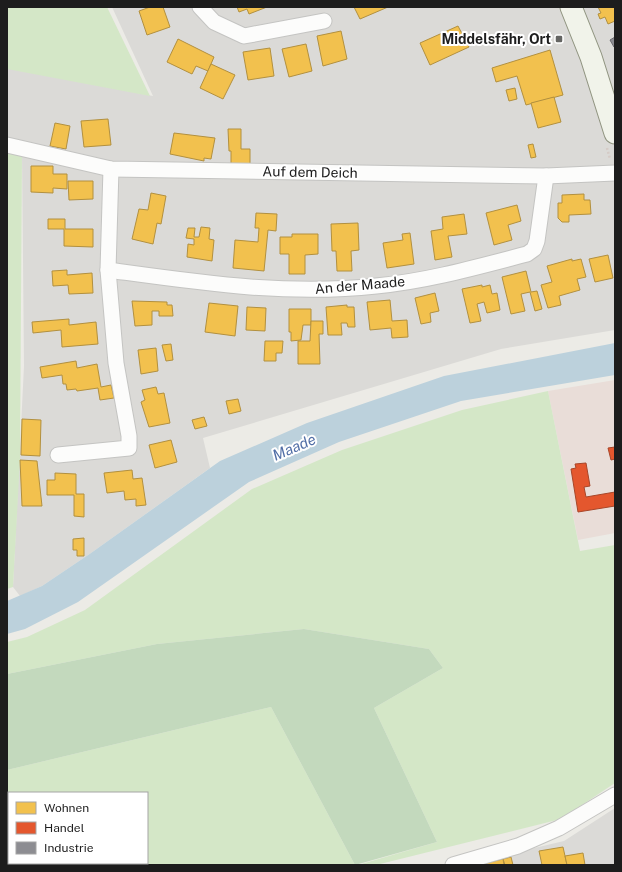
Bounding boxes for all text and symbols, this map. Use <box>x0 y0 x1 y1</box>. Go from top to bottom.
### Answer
place label: Middelsfähr, Ort <box>442 31 551 47</box>
marker: Middelsfähr, Ort <box>554 34 564 44</box>
street label: Auf dem Deich <box>262 163 358 181</box>
street label: An der Maade <box>314 273 406 297</box>
water label: Maade <box>270 430 318 464</box>
legend <box>8 792 148 864</box>
text: Wohnen <box>44 801 89 815</box>
text: Handel <box>44 821 85 835</box>
text: Industrie <box>44 841 94 855</box>

